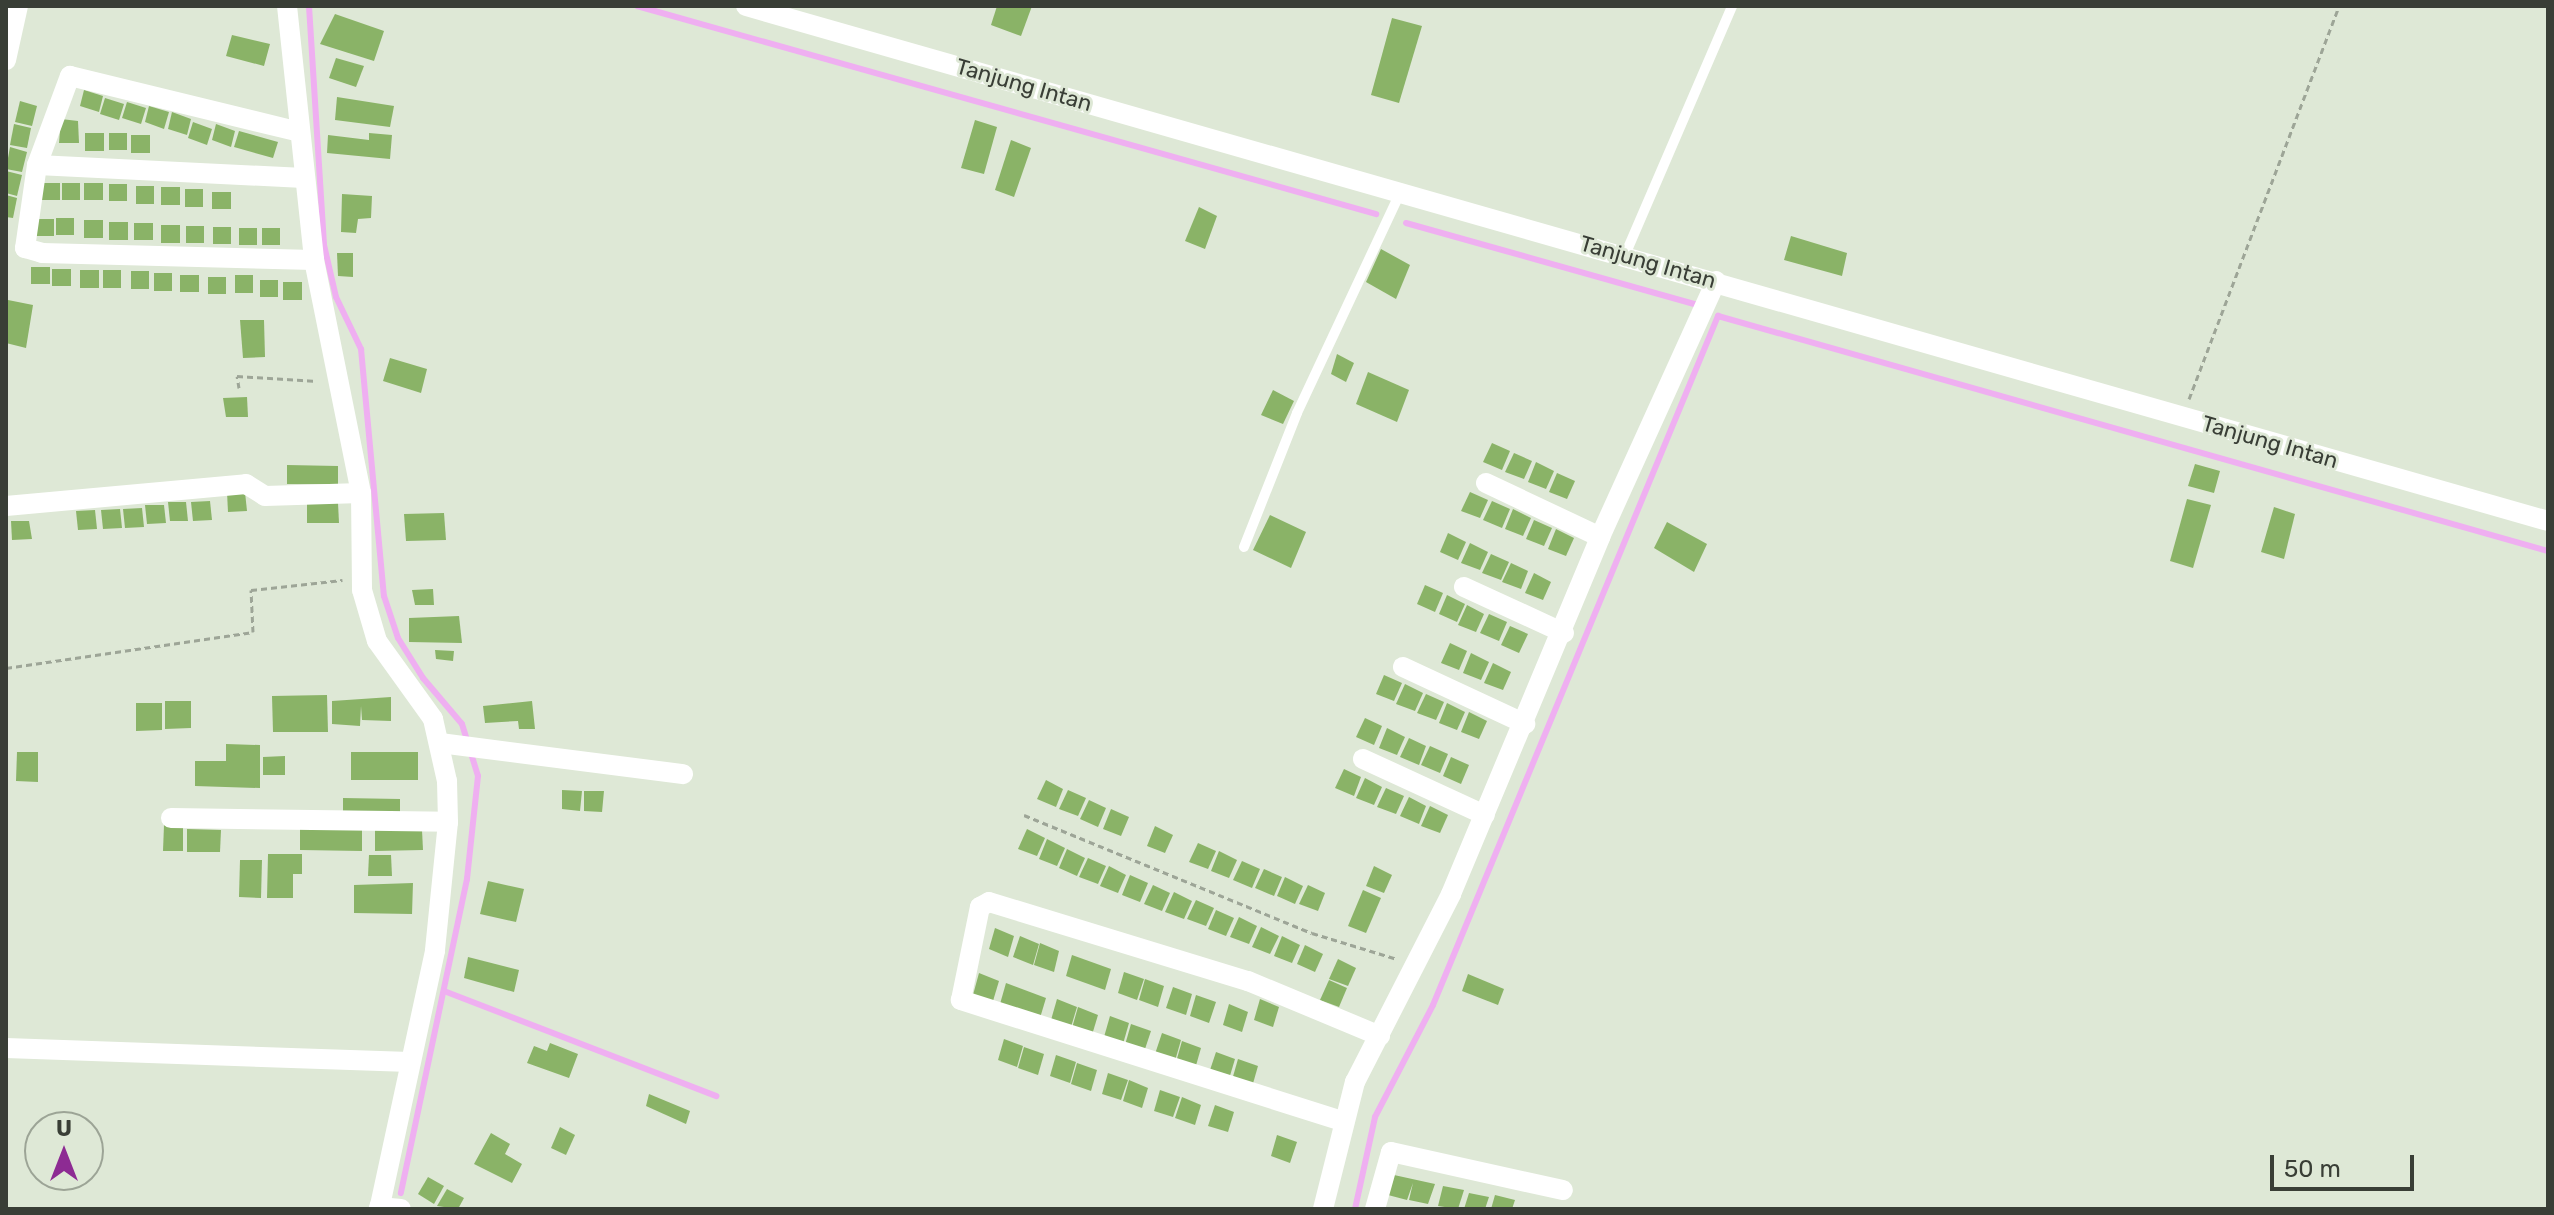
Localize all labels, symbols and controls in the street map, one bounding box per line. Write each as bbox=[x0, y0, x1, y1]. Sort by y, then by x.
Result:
street label: Tanjung Intan bbox=[953, 53, 1095, 117]
street label: Tanjung Intan bbox=[1577, 230, 1719, 294]
street label: Tanjung Intan bbox=[2199, 410, 2341, 474]
north arrow bbox=[24, 1111, 104, 1191]
text: U bbox=[56, 1115, 72, 1142]
scale bar bbox=[2274, 1139, 2418, 1189]
text: 50 m bbox=[2284, 1155, 2341, 1183]

